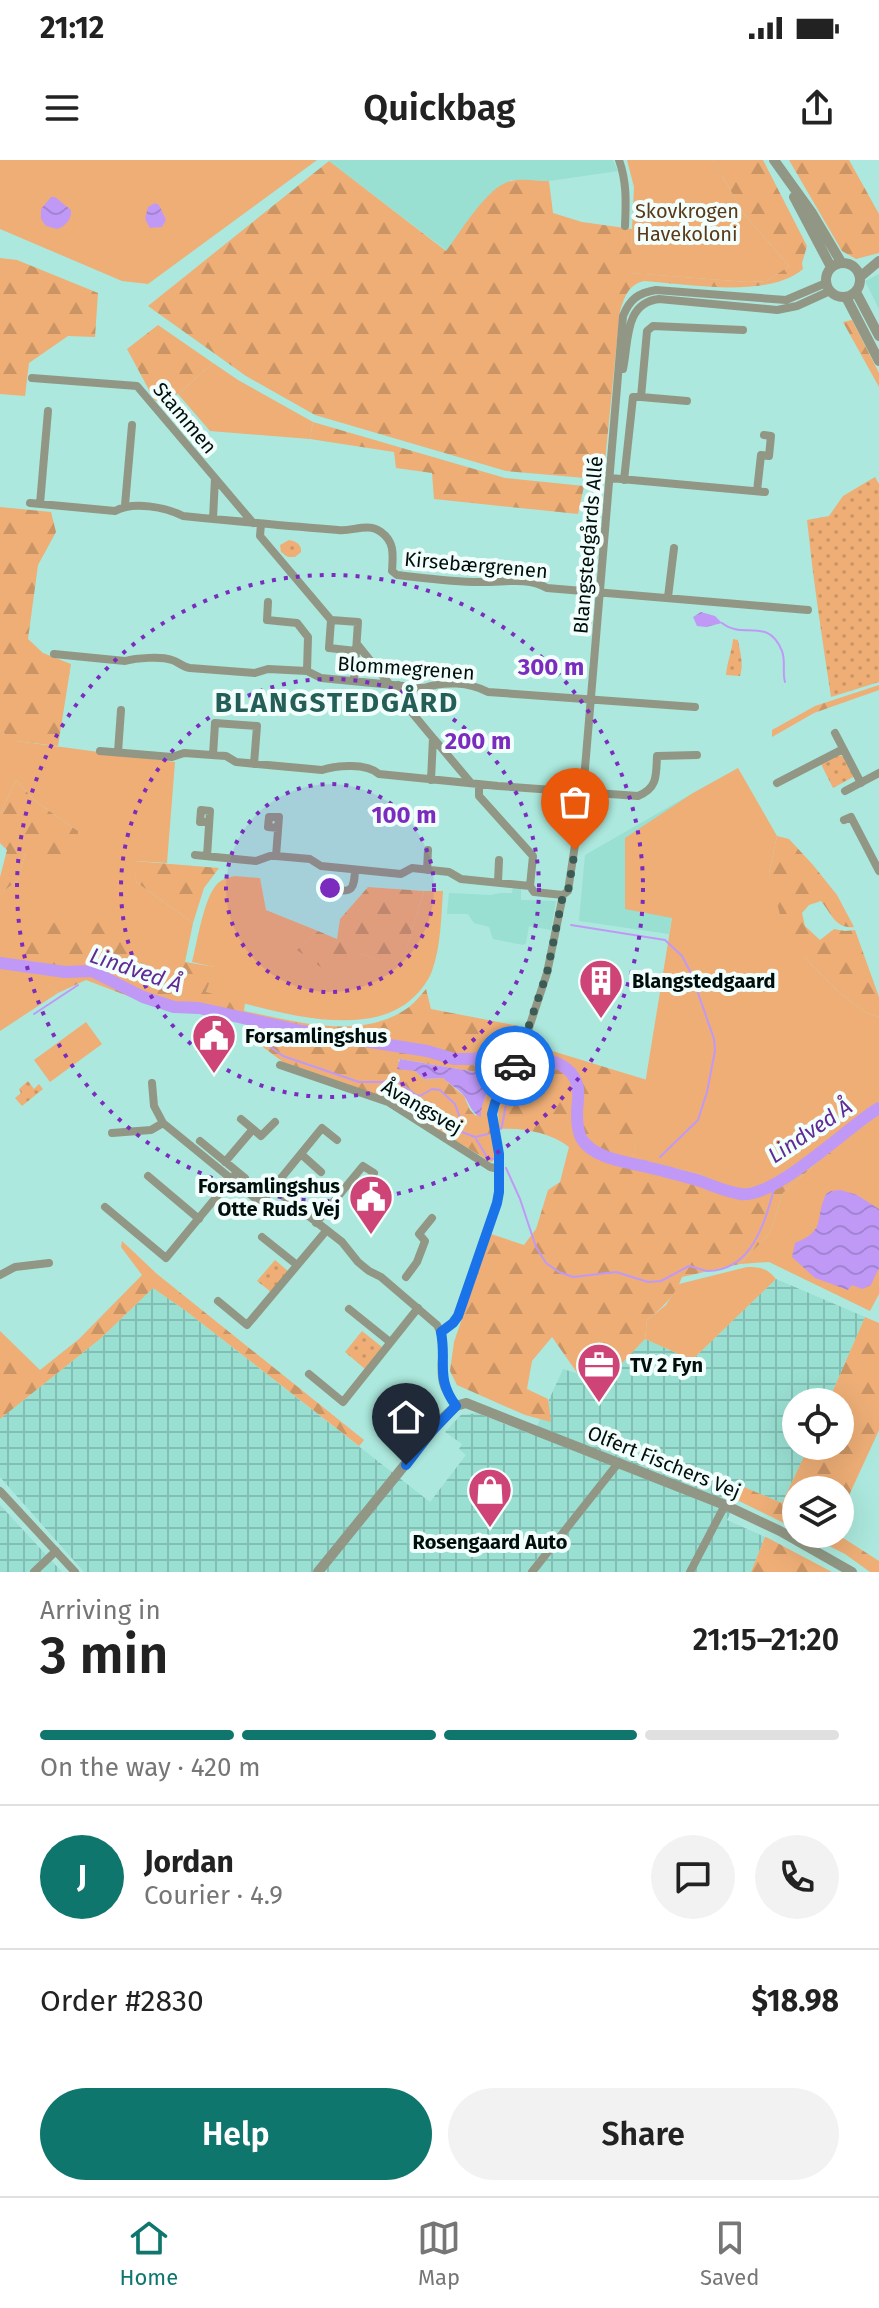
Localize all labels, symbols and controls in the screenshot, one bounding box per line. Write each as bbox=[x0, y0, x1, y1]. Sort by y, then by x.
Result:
text: 21:12 bbox=[40, 10, 104, 46]
icon: menu bbox=[40, 86, 84, 130]
text: Quickbag bbox=[363, 86, 516, 130]
icon: share bbox=[795, 86, 839, 130]
park label: Skovkrogen Havekoloni bbox=[635, 199, 739, 246]
street label: Stammen bbox=[148, 377, 222, 459]
street label: Blangstedgårds Allé bbox=[568, 455, 608, 635]
street label: Kirsebærgrenen bbox=[403, 547, 549, 583]
street label: Blommegrenen bbox=[337, 651, 475, 685]
text: 300 m bbox=[517, 653, 584, 681]
district label: BLANGSTEDGÅRD bbox=[215, 684, 459, 719]
text: 200 m bbox=[445, 727, 511, 755]
pin bbox=[541, 768, 609, 850]
icon: bag bbox=[553, 780, 597, 824]
text: 100 m bbox=[371, 801, 437, 829]
centre of rings bbox=[316, 874, 344, 902]
water label: Lindved Å bbox=[86, 942, 186, 998]
building icon: Blangstedgaard bbox=[577, 957, 625, 1020]
place label: Blangstedgaard bbox=[632, 969, 775, 993]
public building icon: Forsamlingshus bbox=[190, 1012, 238, 1075]
place label: Forsamlingshus bbox=[245, 1024, 387, 1048]
courier bbox=[475, 1026, 555, 1106]
icon: car bbox=[493, 1044, 537, 1088]
street label: Åvangsvej bbox=[377, 1073, 467, 1140]
water label: Lindved Å bbox=[763, 1093, 857, 1169]
public building icon: Forsamlingshus Otte Ruds Vej bbox=[347, 1173, 395, 1236]
place label: Forsamlingshus Otte Ruds Vej bbox=[198, 1174, 340, 1221]
office icon: TV 2 Fyn bbox=[575, 1341, 623, 1404]
place label: TV 2 Fyn bbox=[630, 1353, 703, 1377]
pin bbox=[372, 1383, 440, 1465]
map controls bbox=[782, 1388, 854, 1548]
button: locate bbox=[782, 1388, 854, 1460]
icon: home bbox=[384, 1395, 428, 1439]
street label: Olfert Fischers Vej bbox=[584, 1420, 744, 1504]
shop icon: Rosengaard Auto bbox=[466, 1466, 514, 1529]
button: layers bbox=[782, 1476, 854, 1548]
place label: Rosengaard Auto bbox=[413, 1530, 568, 1554]
text: Arriving in bbox=[40, 1595, 161, 1626]
text: 21:15–21:20 bbox=[693, 1622, 839, 1658]
text: 3 min bbox=[40, 1624, 168, 1687]
text: On the way · 420 m bbox=[40, 1752, 261, 1783]
button: chat bbox=[651, 1835, 735, 1919]
button: phone bbox=[755, 1835, 839, 1919]
text: Jordan bbox=[144, 1844, 234, 1880]
text: J bbox=[77, 1859, 87, 1895]
text: Courier · 4.9 bbox=[144, 1880, 283, 1911]
text: Order #2830 bbox=[40, 1983, 204, 2019]
text: $18.98 bbox=[751, 1983, 839, 2019]
button: Help bbox=[40, 2088, 432, 2180]
button: Share bbox=[448, 2088, 839, 2180]
tab: Home bbox=[119, 2216, 178, 2291]
tab: Map bbox=[417, 2216, 461, 2291]
tab: Saved bbox=[700, 2216, 760, 2291]

